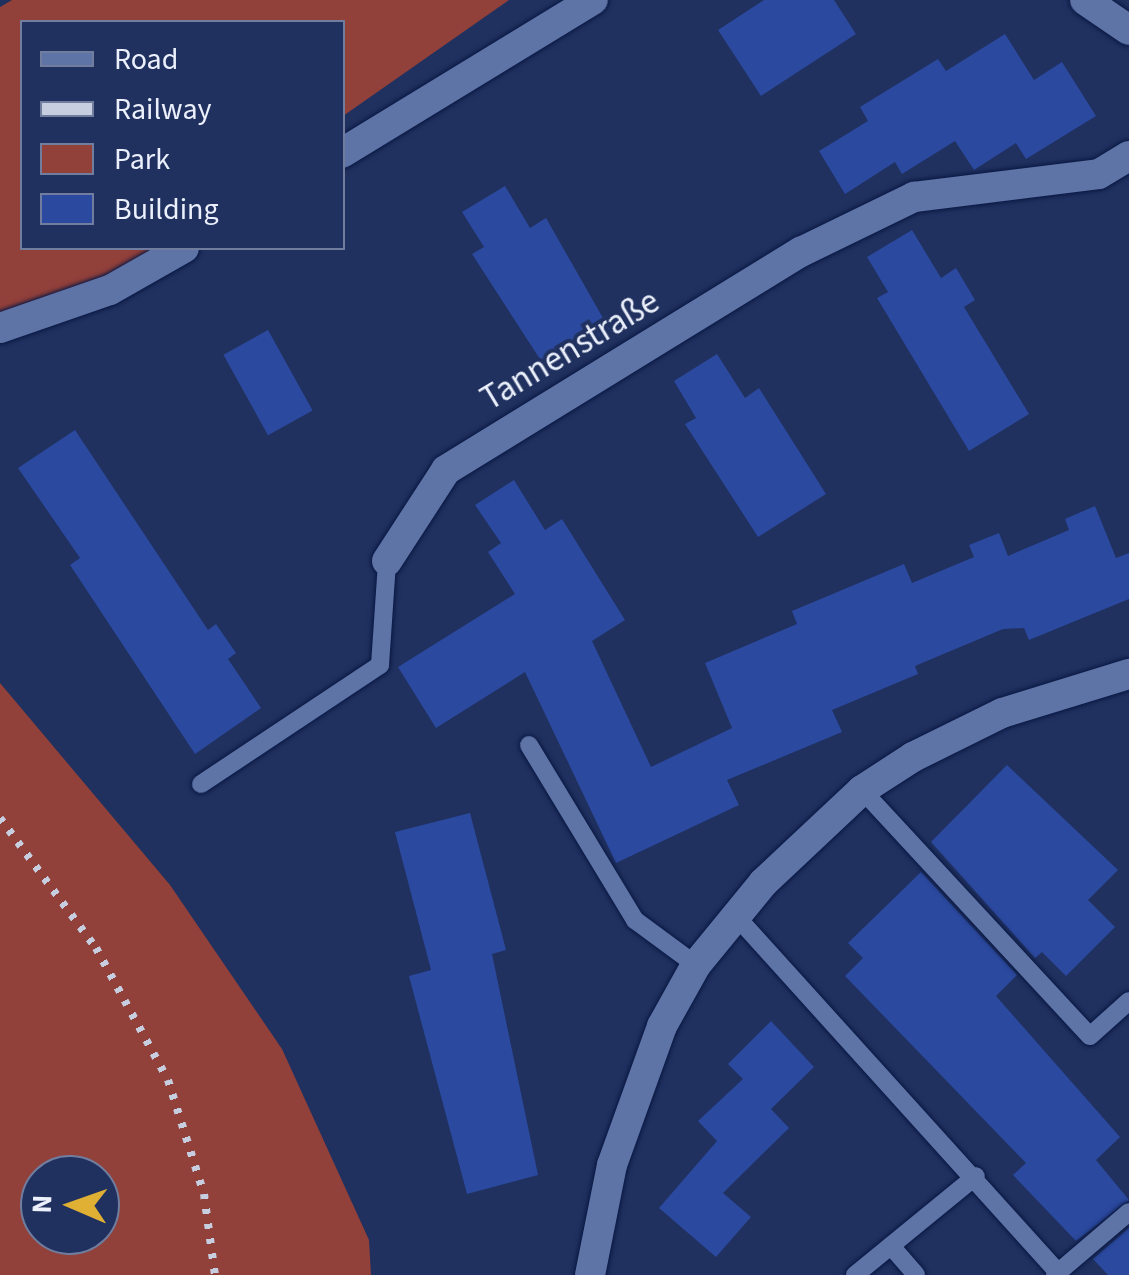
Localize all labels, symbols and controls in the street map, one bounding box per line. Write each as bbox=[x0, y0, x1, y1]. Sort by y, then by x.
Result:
legend bbox=[20, 20, 345, 250]
text: Road bbox=[114, 38, 178, 81]
text: Railway bbox=[114, 88, 212, 131]
text: Park bbox=[114, 138, 170, 181]
text: Building bbox=[114, 188, 219, 231]
street label: Tannenstraße bbox=[473, 280, 667, 420]
north arrow bbox=[20, 1155, 120, 1255]
text: N bbox=[22, 1194, 62, 1214]

